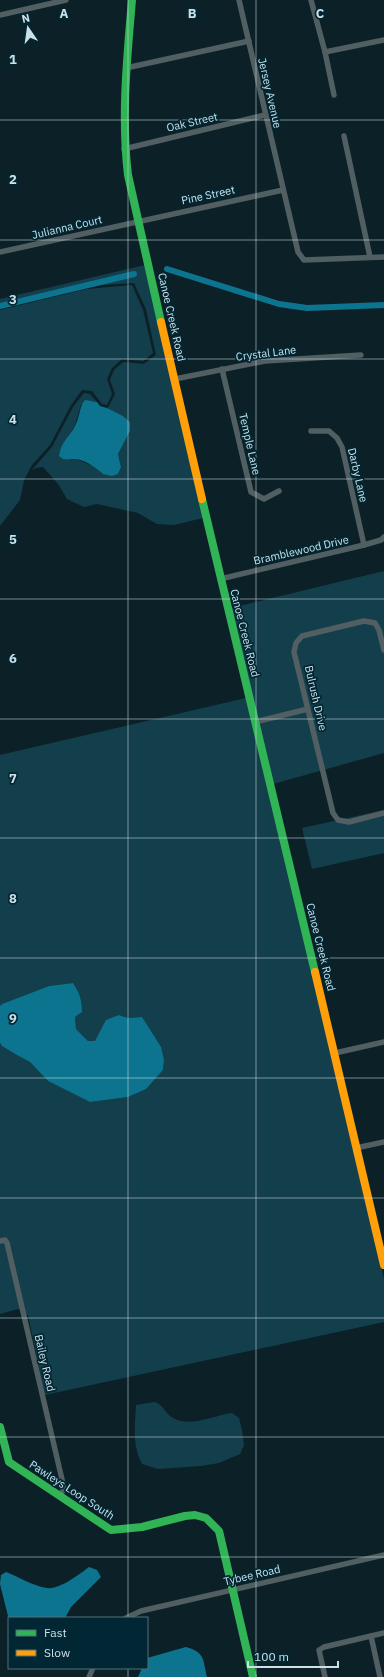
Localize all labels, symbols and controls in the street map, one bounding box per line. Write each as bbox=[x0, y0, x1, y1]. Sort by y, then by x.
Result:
text: A bbox=[60, 5, 69, 22]
text: B bbox=[188, 5, 197, 22]
text: C bbox=[316, 5, 325, 22]
north arrow bbox=[8, 8, 48, 48]
text: N bbox=[20, 11, 31, 26]
text: 1 bbox=[9, 51, 17, 68]
street label: Jersey Avenue bbox=[255, 56, 285, 130]
street label: Oak Street bbox=[165, 109, 219, 135]
text: 2 bbox=[9, 171, 17, 188]
street label: Pine Street bbox=[180, 182, 236, 208]
street label: Julianna Court bbox=[31, 212, 104, 242]
street label: Canoe Creek Road bbox=[155, 271, 189, 363]
text: 3 bbox=[9, 291, 17, 308]
street label: Crystal Lane bbox=[235, 342, 297, 364]
text: 4 bbox=[9, 411, 17, 428]
street label: Temple Lane bbox=[236, 412, 264, 476]
street label: Darby Lane bbox=[345, 446, 371, 504]
text: 5 bbox=[9, 531, 17, 548]
street label: Bramblewood Drive bbox=[252, 532, 350, 568]
street label: Canoe Creek Road bbox=[227, 587, 263, 679]
text: 6 bbox=[9, 650, 17, 667]
street label: Bulrush Drive bbox=[302, 664, 330, 732]
text: 7 bbox=[9, 770, 17, 787]
text: 8 bbox=[9, 890, 17, 907]
street label: Canoe Creek Road bbox=[303, 901, 339, 993]
text: 9 bbox=[9, 1010, 17, 1027]
street label: Bailey Road bbox=[32, 1333, 58, 1393]
street label: Pawleys Loop South bbox=[27, 1457, 117, 1523]
street label: Tybee Road bbox=[222, 1562, 282, 1588]
legend bbox=[8, 1617, 148, 1669]
text: Fast bbox=[44, 1625, 67, 1640]
scale bar bbox=[248, 1643, 338, 1669]
text: Slow bbox=[44, 1645, 70, 1660]
text: 100 m bbox=[254, 1649, 289, 1664]

